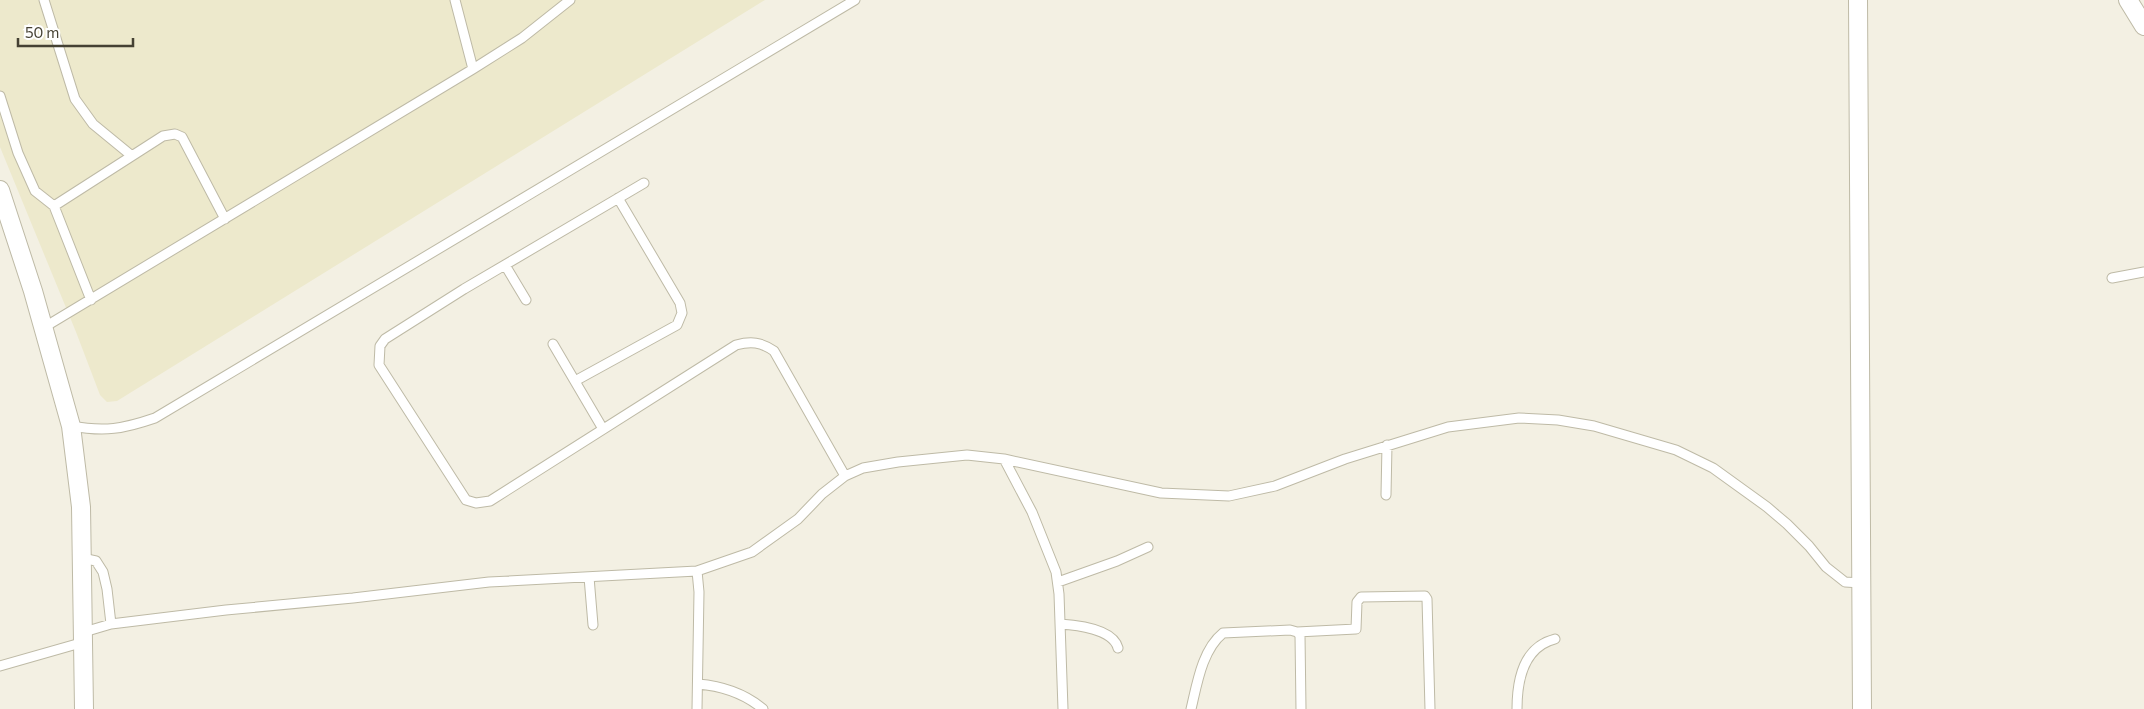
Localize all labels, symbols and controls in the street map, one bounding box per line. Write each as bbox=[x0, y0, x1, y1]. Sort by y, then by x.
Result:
scale bar bbox=[18, 15, 132, 47]
text: 50 m bbox=[25, 23, 59, 41]

